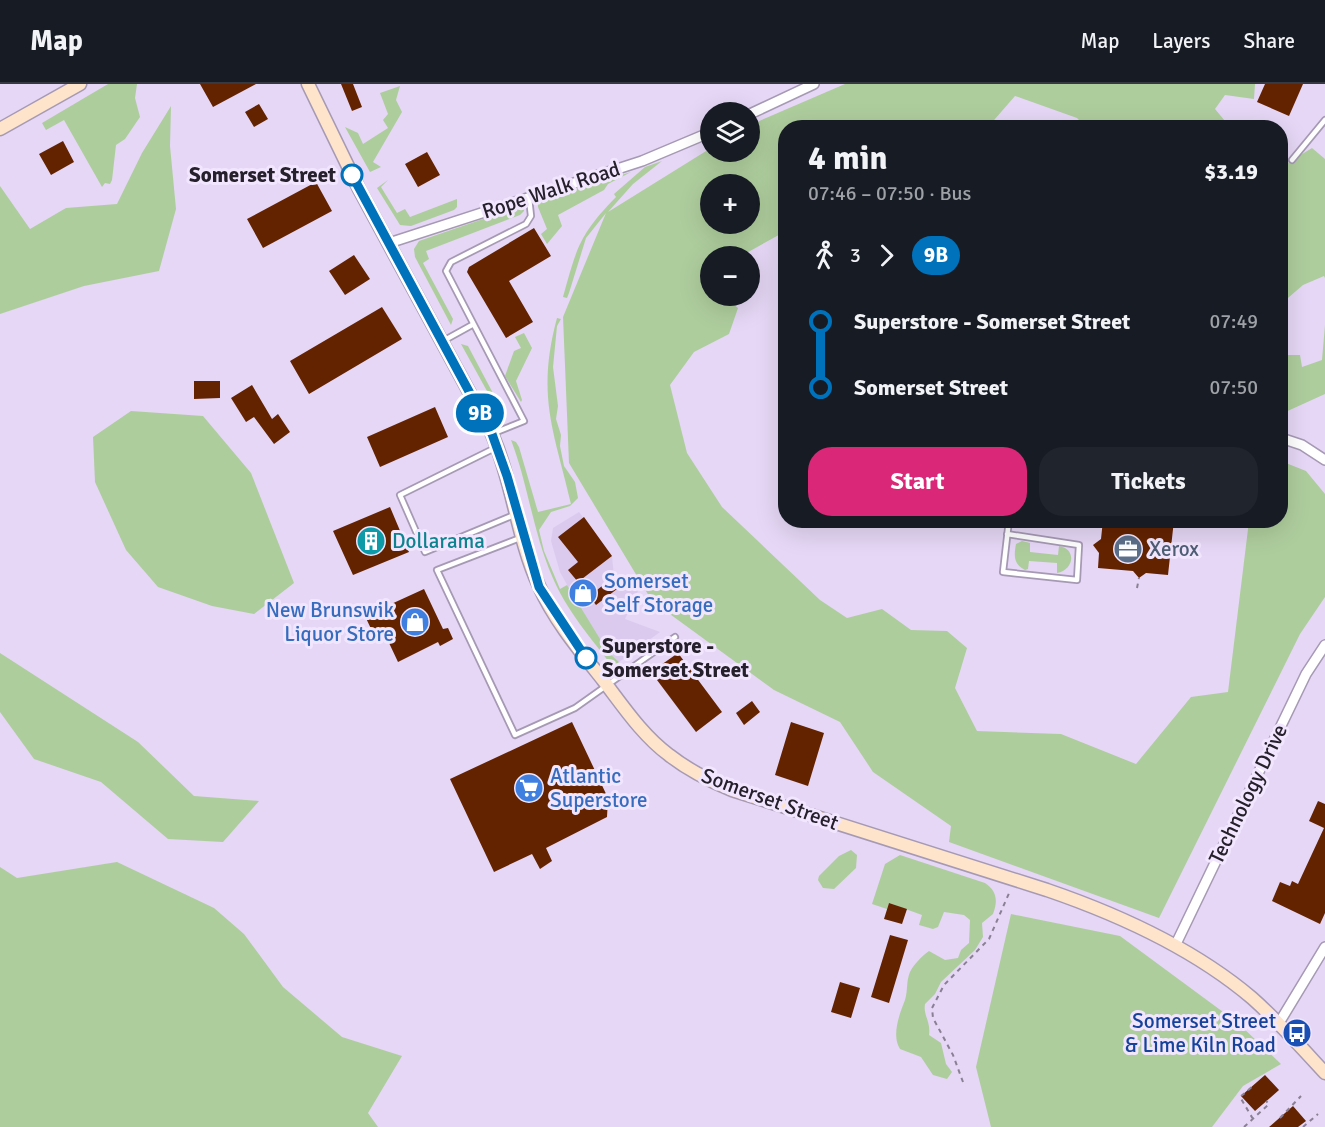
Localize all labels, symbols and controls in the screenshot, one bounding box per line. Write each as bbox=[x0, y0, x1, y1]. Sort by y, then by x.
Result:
text: Map bbox=[30, 24, 83, 58]
text: Map bbox=[1081, 28, 1119, 54]
text: Layers bbox=[1152, 28, 1210, 54]
text: Share bbox=[1243, 28, 1295, 54]
map controls bbox=[700, 102, 760, 306]
button: layers bbox=[700, 102, 760, 162]
text: 4 min bbox=[808, 138, 888, 179]
street label: Rope Walk Road bbox=[479, 155, 623, 225]
text: $3.19 bbox=[1204, 158, 1258, 185]
place label: Somerset Street bbox=[189, 162, 336, 188]
marker: Somerset Street bbox=[341, 164, 363, 186]
button: + bbox=[700, 174, 760, 234]
text: 07:46 – 07:50 · Bus bbox=[808, 181, 971, 206]
icon: walk bbox=[808, 239, 841, 272]
icon: forward bbox=[870, 239, 903, 272]
text: 9B bbox=[924, 242, 948, 268]
text: 3 bbox=[850, 243, 861, 268]
button: − bbox=[700, 246, 760, 306]
text: Superstore - Somerset Street bbox=[854, 308, 1130, 335]
text: 07:49 bbox=[1209, 309, 1258, 334]
text: Somerset Street bbox=[854, 374, 1008, 401]
text: 07:50 bbox=[1209, 375, 1258, 400]
line badge: 9B bbox=[453, 394, 507, 432]
text: 9B bbox=[468, 400, 492, 426]
button: Start bbox=[808, 447, 1027, 516]
button: Tickets bbox=[1039, 447, 1258, 516]
building icon: Dollarama bbox=[355, 525, 387, 557]
place label: Dollarama bbox=[392, 528, 485, 554]
office icon: Xerox bbox=[1112, 533, 1144, 565]
place label: Xerox bbox=[1149, 536, 1199, 562]
place label: Somerset Self Storage bbox=[604, 568, 713, 618]
shop icon: Somerset Self Storage bbox=[567, 577, 599, 609]
place label: New Brunswik Liquor Store bbox=[266, 597, 394, 647]
shop icon: New Brunswik Liquor Store bbox=[399, 606, 431, 638]
place label: Superstore - Somerset Street bbox=[602, 633, 749, 683]
marker: Superstore - Somerset Street bbox=[575, 647, 597, 669]
street label: Technology Drive bbox=[1203, 720, 1293, 868]
street label: Somerset Street bbox=[698, 762, 842, 836]
place label: Atlantic Superstore bbox=[550, 763, 648, 813]
supermarket icon: Atlantic Superstore bbox=[513, 772, 545, 804]
place label: Somerset Street & Lime Kiln Road bbox=[1125, 1008, 1276, 1058]
bus stop icon: Somerset Street & Lime Kiln Road bbox=[1281, 1017, 1313, 1049]

